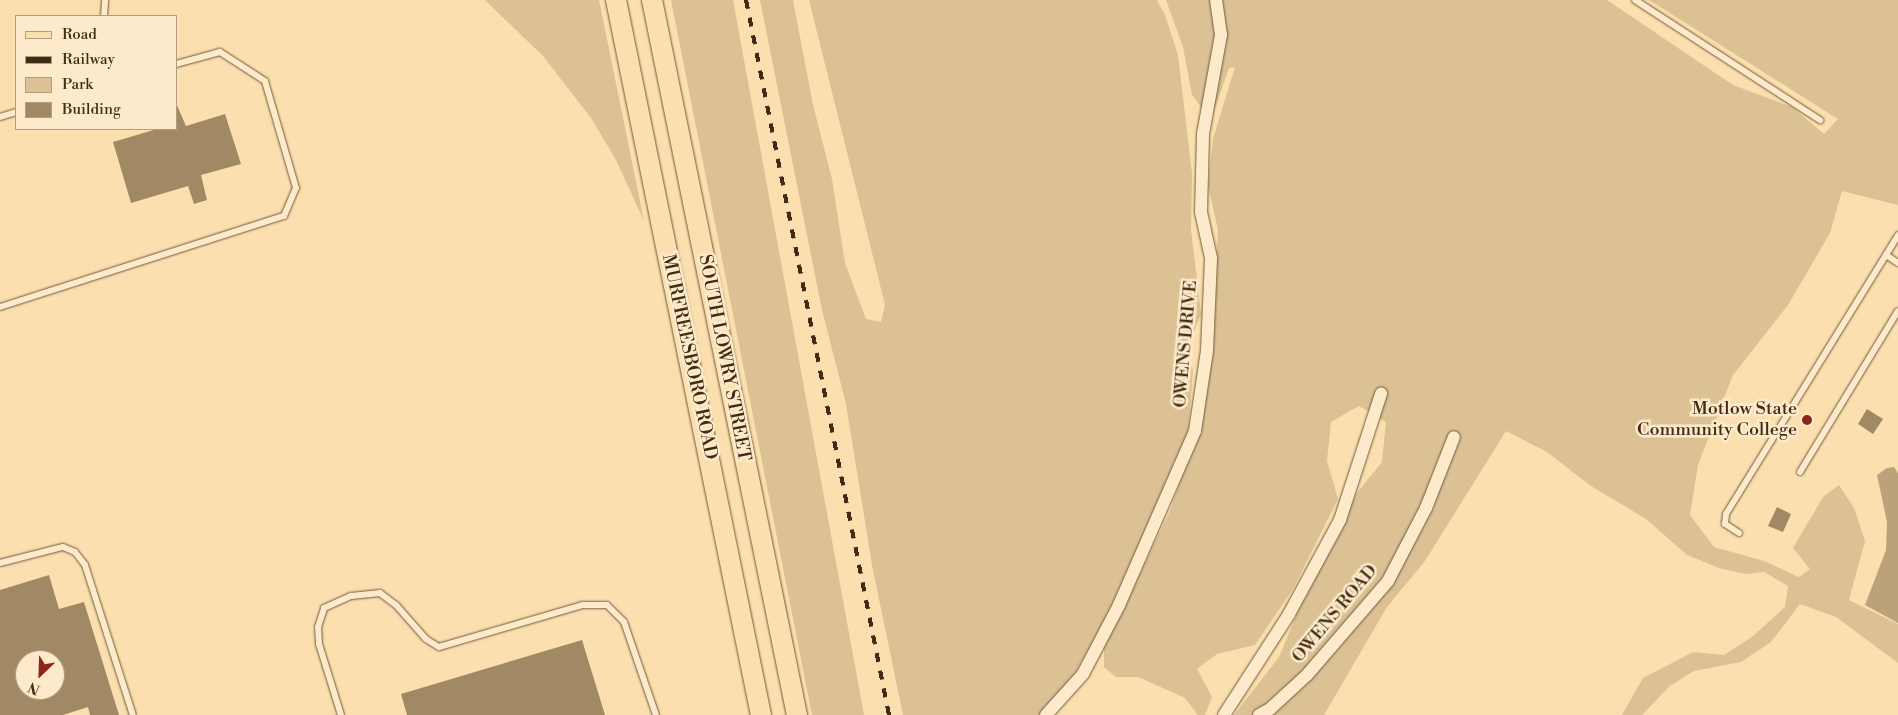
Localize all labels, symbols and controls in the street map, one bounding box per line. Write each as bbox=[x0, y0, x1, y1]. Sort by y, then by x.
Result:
legend bbox=[15, 15, 178, 130]
text: Road bbox=[62, 25, 97, 44]
text: Railway bbox=[62, 50, 115, 69]
text: Park bbox=[62, 75, 93, 94]
text: Building bbox=[62, 100, 121, 119]
street label: MURFREESBORO ROAD bbox=[657, 252, 721, 462]
street label: SOUTH LOWRY STREET bbox=[693, 253, 755, 463]
street label: OWENS DRIVE bbox=[1170, 279, 1202, 409]
place label: Motlow State Community College bbox=[1637, 399, 1797, 442]
marker: Motlow State Community College bbox=[1801, 414, 1813, 426]
street label: OWENS ROAD bbox=[1288, 561, 1382, 667]
north arrow bbox=[15, 650, 65, 700]
text: N bbox=[26, 677, 43, 698]

